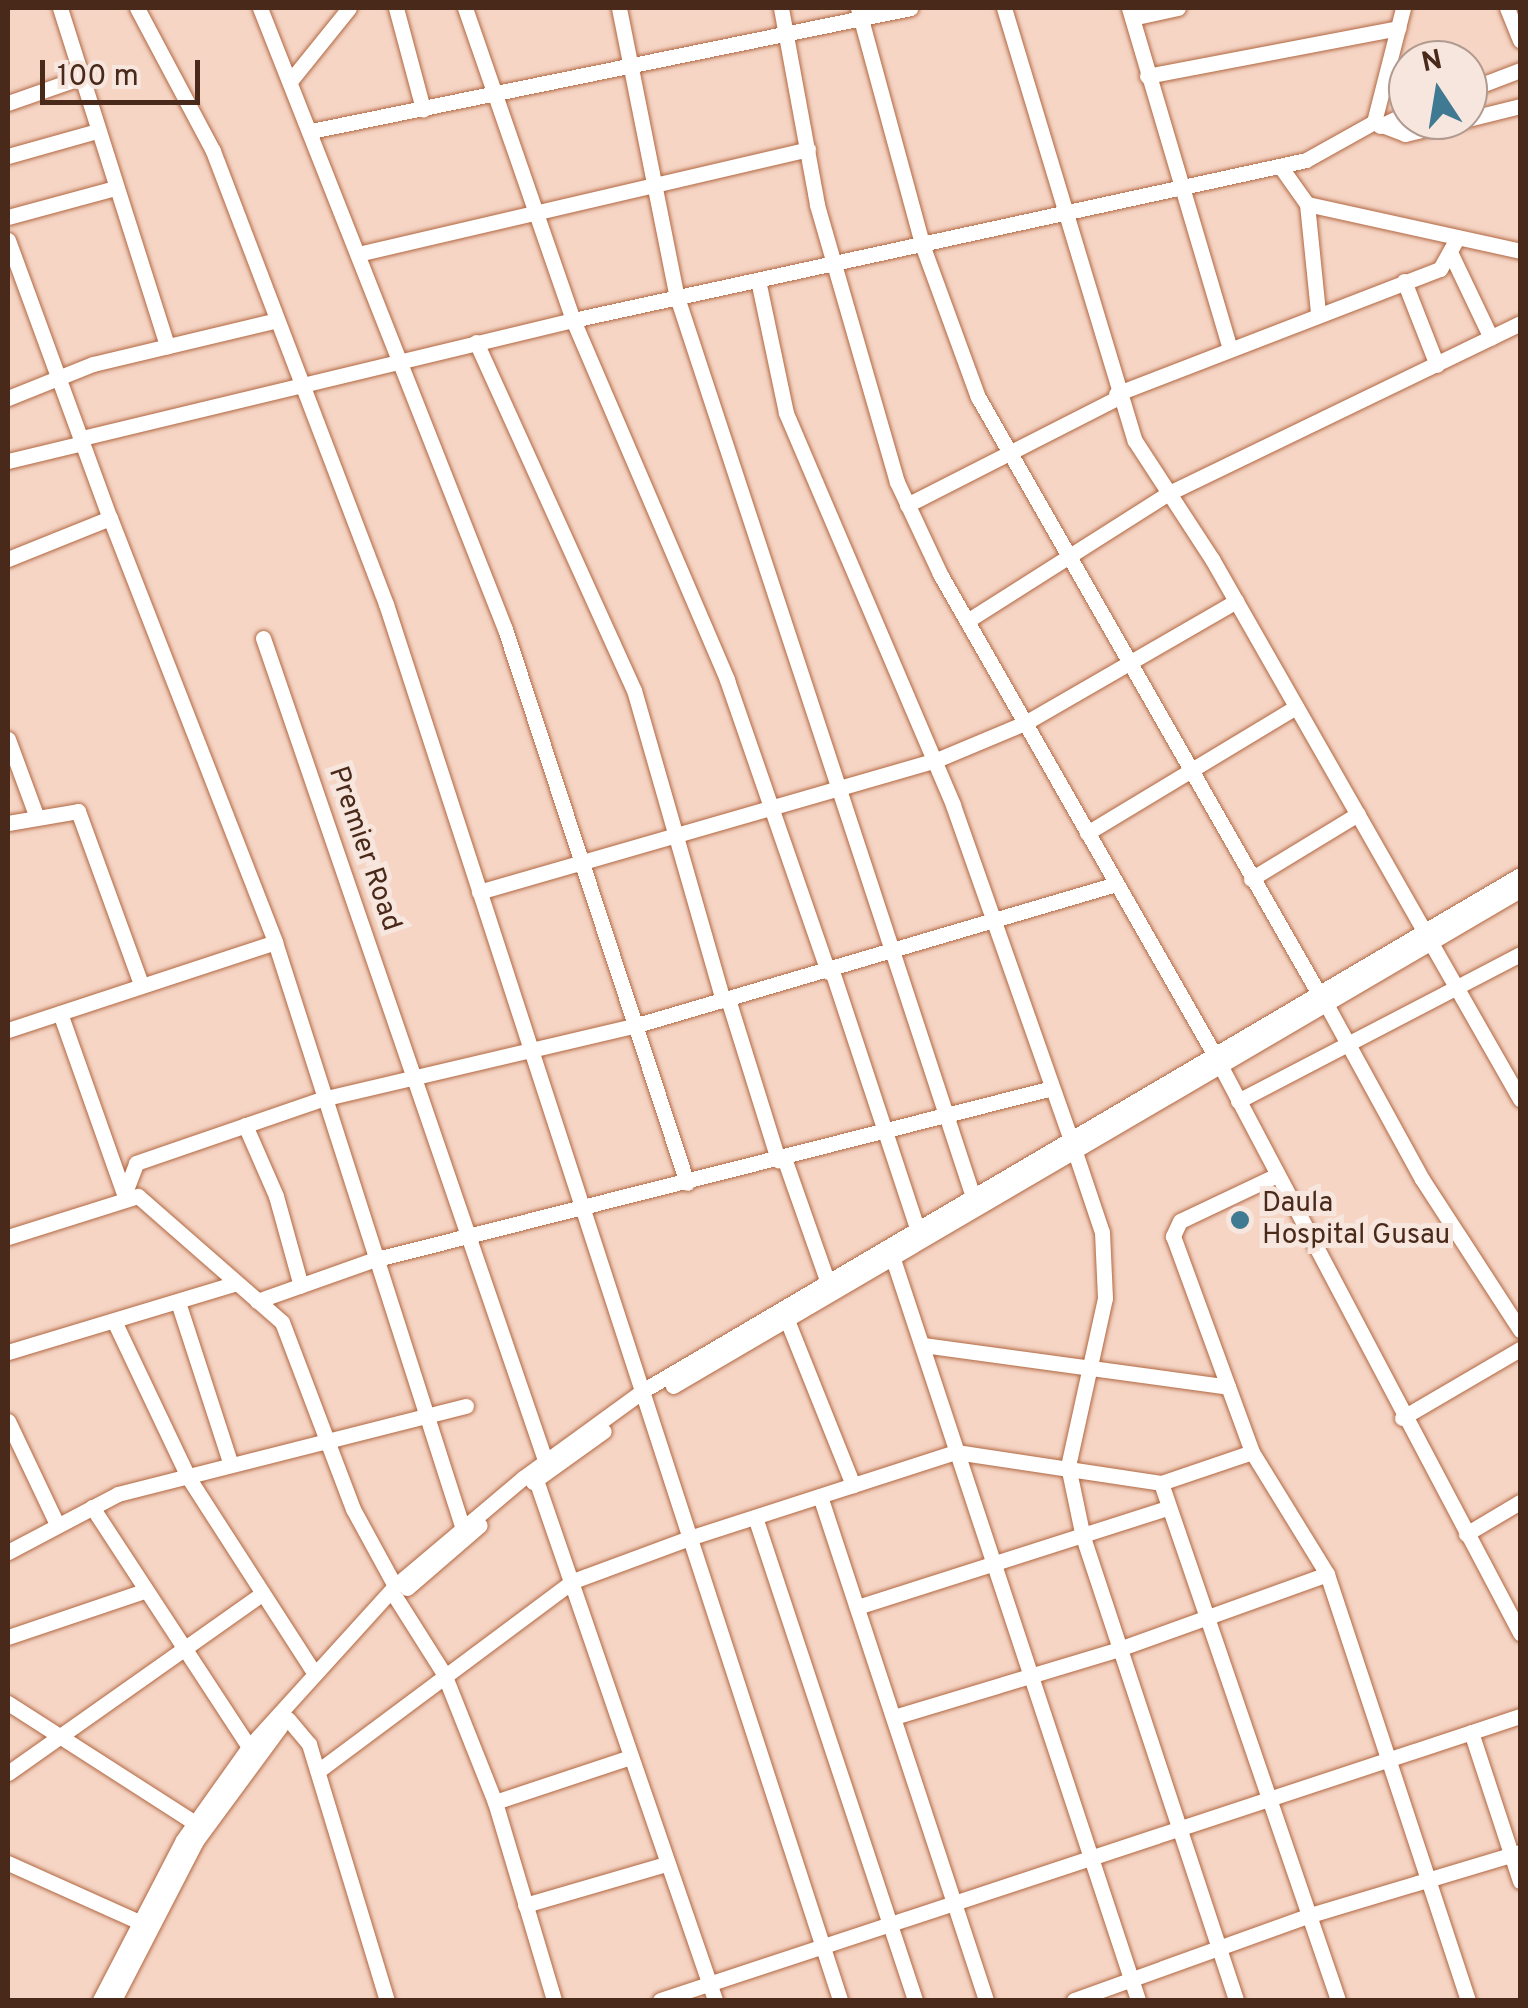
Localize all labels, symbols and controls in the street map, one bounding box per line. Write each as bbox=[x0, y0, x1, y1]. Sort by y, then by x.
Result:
scale bar bbox=[45, 40, 205, 102]
north arrow bbox=[1388, 40, 1488, 140]
text: N bbox=[1419, 43, 1446, 82]
text: 100 m bbox=[57, 59, 139, 96]
street label: Premier Road bbox=[320, 762, 408, 936]
place label: Daula Hospital Gusau bbox=[1262, 1187, 1450, 1253]
marker: Daula Hospital Gusau bbox=[1227, 1207, 1253, 1233]

